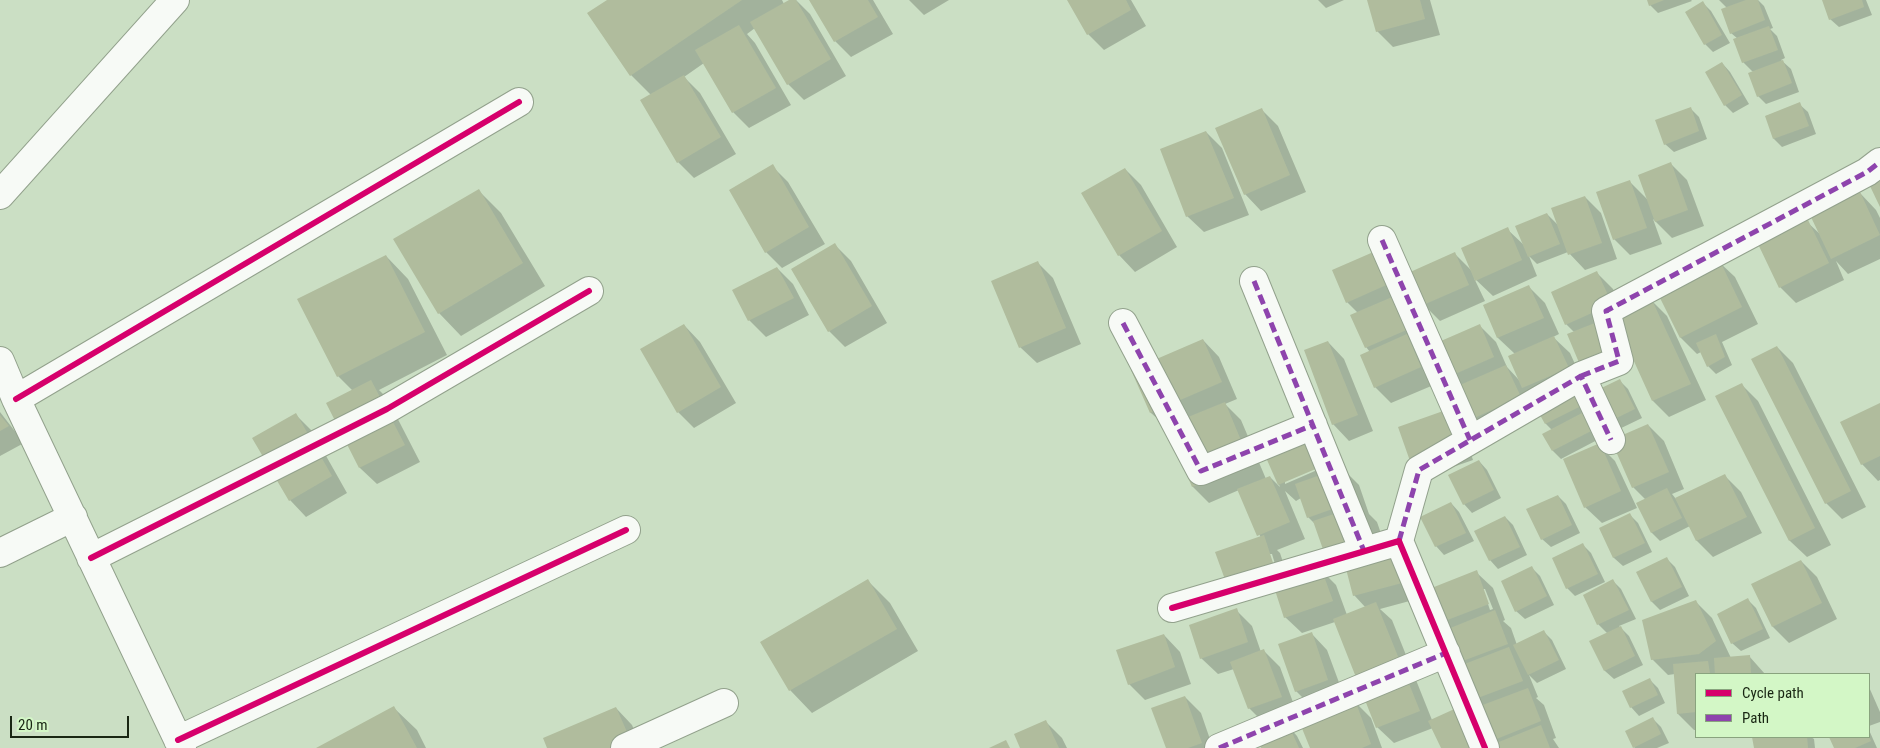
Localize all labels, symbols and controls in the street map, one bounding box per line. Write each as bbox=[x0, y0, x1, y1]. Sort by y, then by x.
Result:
legend bbox=[1695, 673, 1870, 738]
text: Cycle path bbox=[1742, 684, 1804, 702]
scale bar bbox=[12, 706, 131, 738]
text: Path bbox=[1742, 709, 1769, 727]
text: 20 m bbox=[18, 716, 48, 734]

